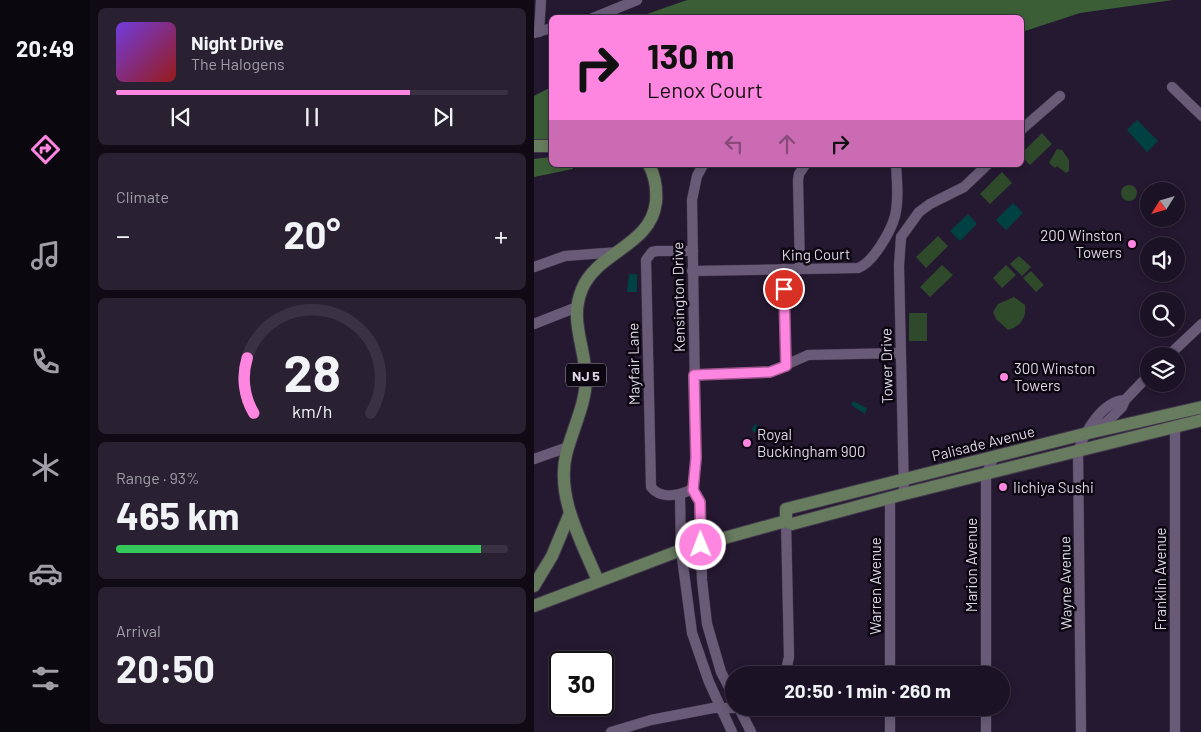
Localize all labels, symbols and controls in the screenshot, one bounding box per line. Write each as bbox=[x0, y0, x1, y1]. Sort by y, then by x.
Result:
text: Night Drive bbox=[191, 31, 284, 54]
text: 130 m bbox=[647, 34, 734, 76]
text: 20:49 bbox=[16, 35, 74, 61]
icon: right bbox=[564, 35, 629, 100]
text: The Halogens bbox=[191, 54, 285, 73]
text: Lenox Court bbox=[647, 76, 763, 102]
icon: previous bbox=[167, 103, 195, 131]
icon: pause bbox=[298, 103, 326, 131]
icon: next bbox=[429, 103, 457, 131]
icon: left bbox=[720, 130, 748, 158]
icon: ahead bbox=[773, 130, 801, 158]
icon: right bbox=[826, 130, 854, 158]
icon: directions bbox=[28, 132, 63, 167]
north arrow bbox=[1140, 182, 1185, 228]
map controls bbox=[1140, 182, 1185, 392]
text: Climate bbox=[116, 187, 169, 206]
text: 20° bbox=[283, 211, 341, 257]
text: − bbox=[116, 218, 130, 252]
text: + bbox=[494, 218, 508, 252]
place label: 200 Winston Towers bbox=[1040, 226, 1122, 261]
button: sound bbox=[1140, 237, 1185, 282]
icon: music bbox=[28, 238, 63, 273]
marker: 200 Winston Towers bbox=[1126, 238, 1138, 250]
street label: Kensington Drive bbox=[668, 242, 688, 352]
street label: King Court bbox=[782, 244, 850, 264]
pin bbox=[763, 268, 805, 310]
icon: arrive bbox=[770, 275, 798, 303]
button: search bbox=[1140, 292, 1185, 337]
street label: Mayfair Lane bbox=[623, 323, 643, 405]
street label: Tower Drive bbox=[876, 328, 896, 404]
text: 28 bbox=[283, 340, 341, 402]
icon: phone bbox=[28, 344, 63, 379]
button: layers bbox=[1140, 347, 1185, 392]
place label: 300 Winston Towers bbox=[1014, 359, 1095, 394]
road number: NJ 5 bbox=[566, 364, 606, 386]
marker: 300 Winston Towers bbox=[998, 371, 1010, 383]
text: km/h bbox=[292, 400, 332, 422]
street label: Palisade Avenue bbox=[930, 422, 1036, 464]
place label: Royal Buckingham 900 bbox=[757, 425, 865, 460]
marker: Royal Buckingham 900 bbox=[741, 437, 753, 449]
icon: climate bbox=[28, 450, 63, 485]
text: Range · 93% bbox=[116, 468, 200, 487]
place label: Iichiya Sushi bbox=[1013, 478, 1094, 496]
marker: Iichiya Sushi bbox=[997, 481, 1009, 493]
text: 465 km bbox=[116, 492, 239, 538]
position arrow bbox=[674, 518, 726, 570]
street label: Marion Avenue bbox=[962, 518, 980, 612]
street label: Franklin Avenue bbox=[1151, 527, 1169, 631]
street label: Wayne Avenue bbox=[1055, 536, 1075, 630]
street label: Warren Avenue bbox=[866, 537, 884, 635]
icon: car bbox=[28, 556, 63, 591]
text: Arrival bbox=[116, 621, 161, 640]
text: 20:50 bbox=[116, 645, 215, 691]
speed limit sign: 30 bbox=[549, 651, 614, 716]
icon: filters bbox=[28, 661, 63, 696]
text: 20:50 · 1 min · 260 m bbox=[784, 679, 951, 702]

